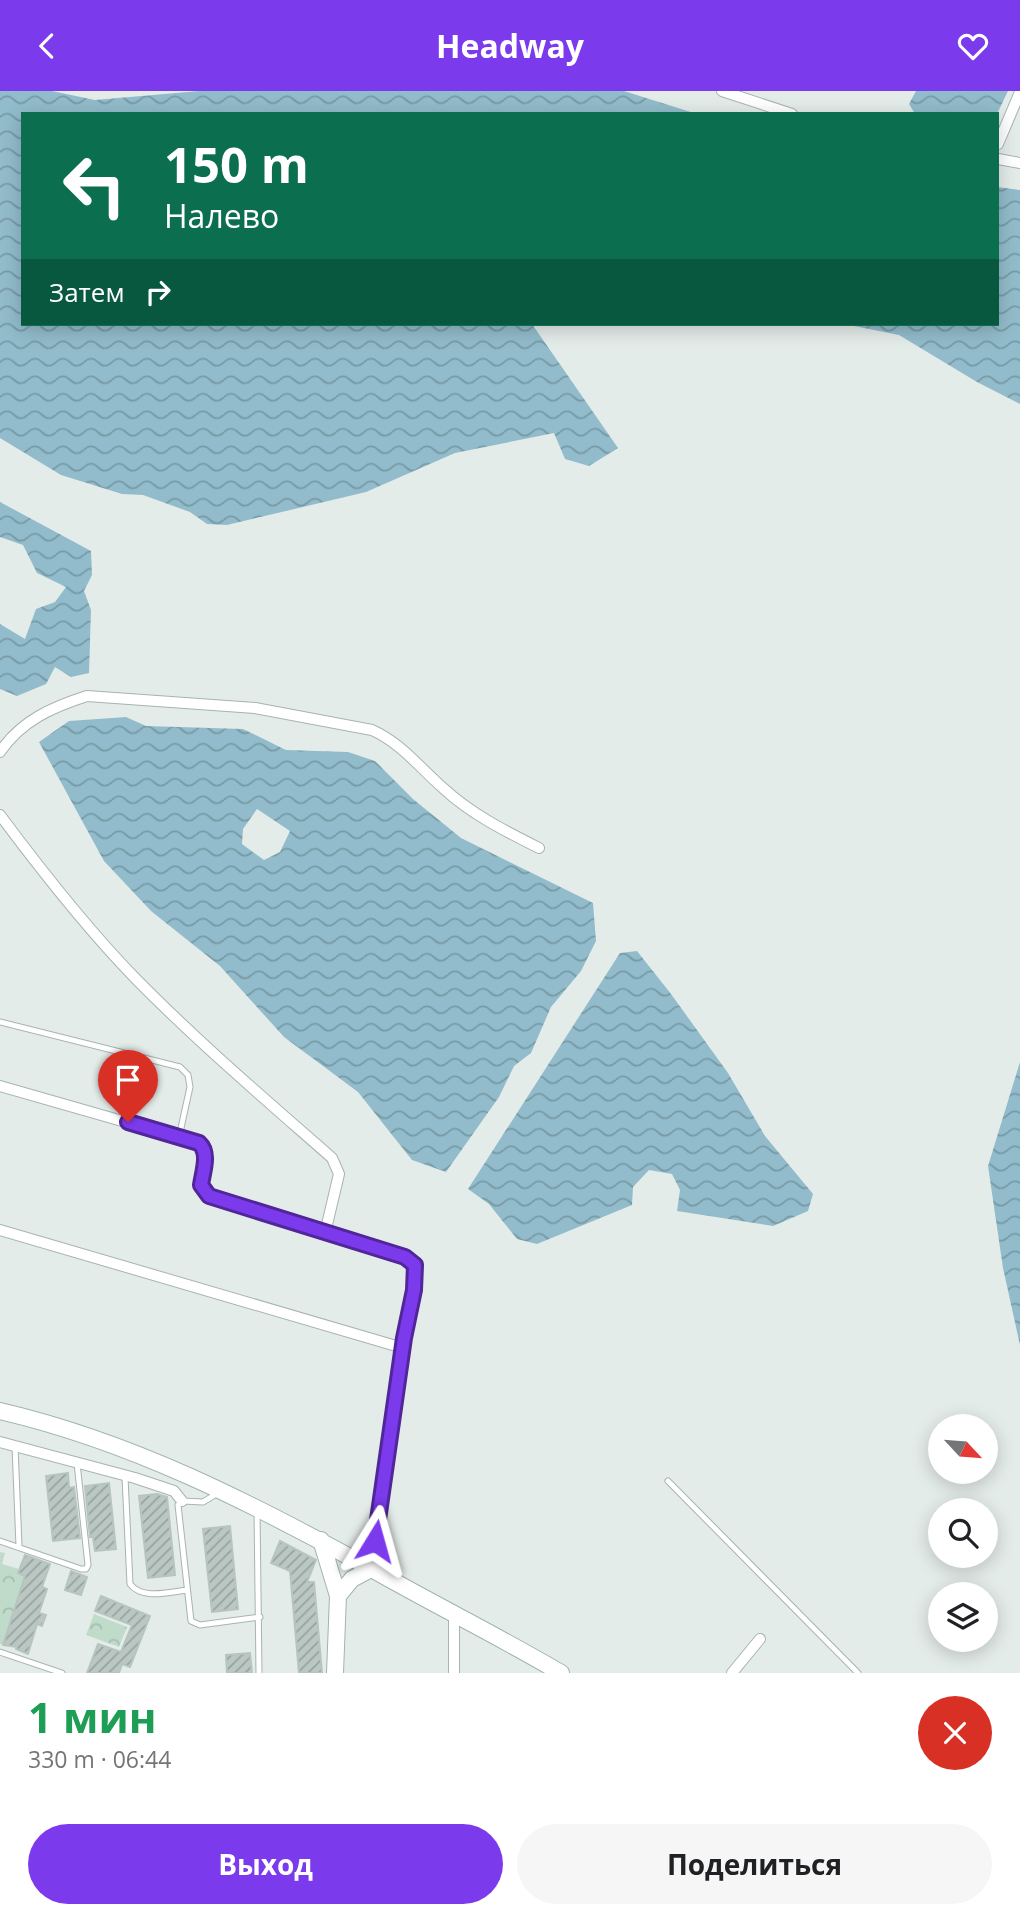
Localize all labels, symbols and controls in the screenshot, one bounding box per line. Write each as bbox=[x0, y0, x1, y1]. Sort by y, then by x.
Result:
text: Headway bbox=[436, 24, 584, 67]
icon: back bbox=[28, 27, 66, 65]
icon: heart bbox=[954, 27, 992, 65]
text: 150 m bbox=[164, 131, 309, 197]
icon: left bbox=[49, 140, 140, 231]
text: Налево bbox=[164, 194, 279, 237]
icon: right bbox=[139, 273, 177, 311]
text: Затем bbox=[49, 274, 125, 310]
pin bbox=[98, 1050, 158, 1122]
icon: arrive bbox=[109, 1061, 147, 1099]
north arrow bbox=[928, 1414, 998, 1484]
map controls bbox=[928, 1414, 998, 1652]
button: search bbox=[928, 1498, 998, 1568]
position arrow bbox=[338, 1504, 412, 1578]
button: layers bbox=[928, 1582, 998, 1652]
text: 1 мин bbox=[28, 1688, 156, 1745]
button: close bbox=[918, 1696, 992, 1770]
text: 330 m · 06:44 bbox=[28, 1743, 171, 1775]
button: Выход bbox=[28, 1824, 503, 1904]
button: Поделиться bbox=[517, 1824, 992, 1904]

